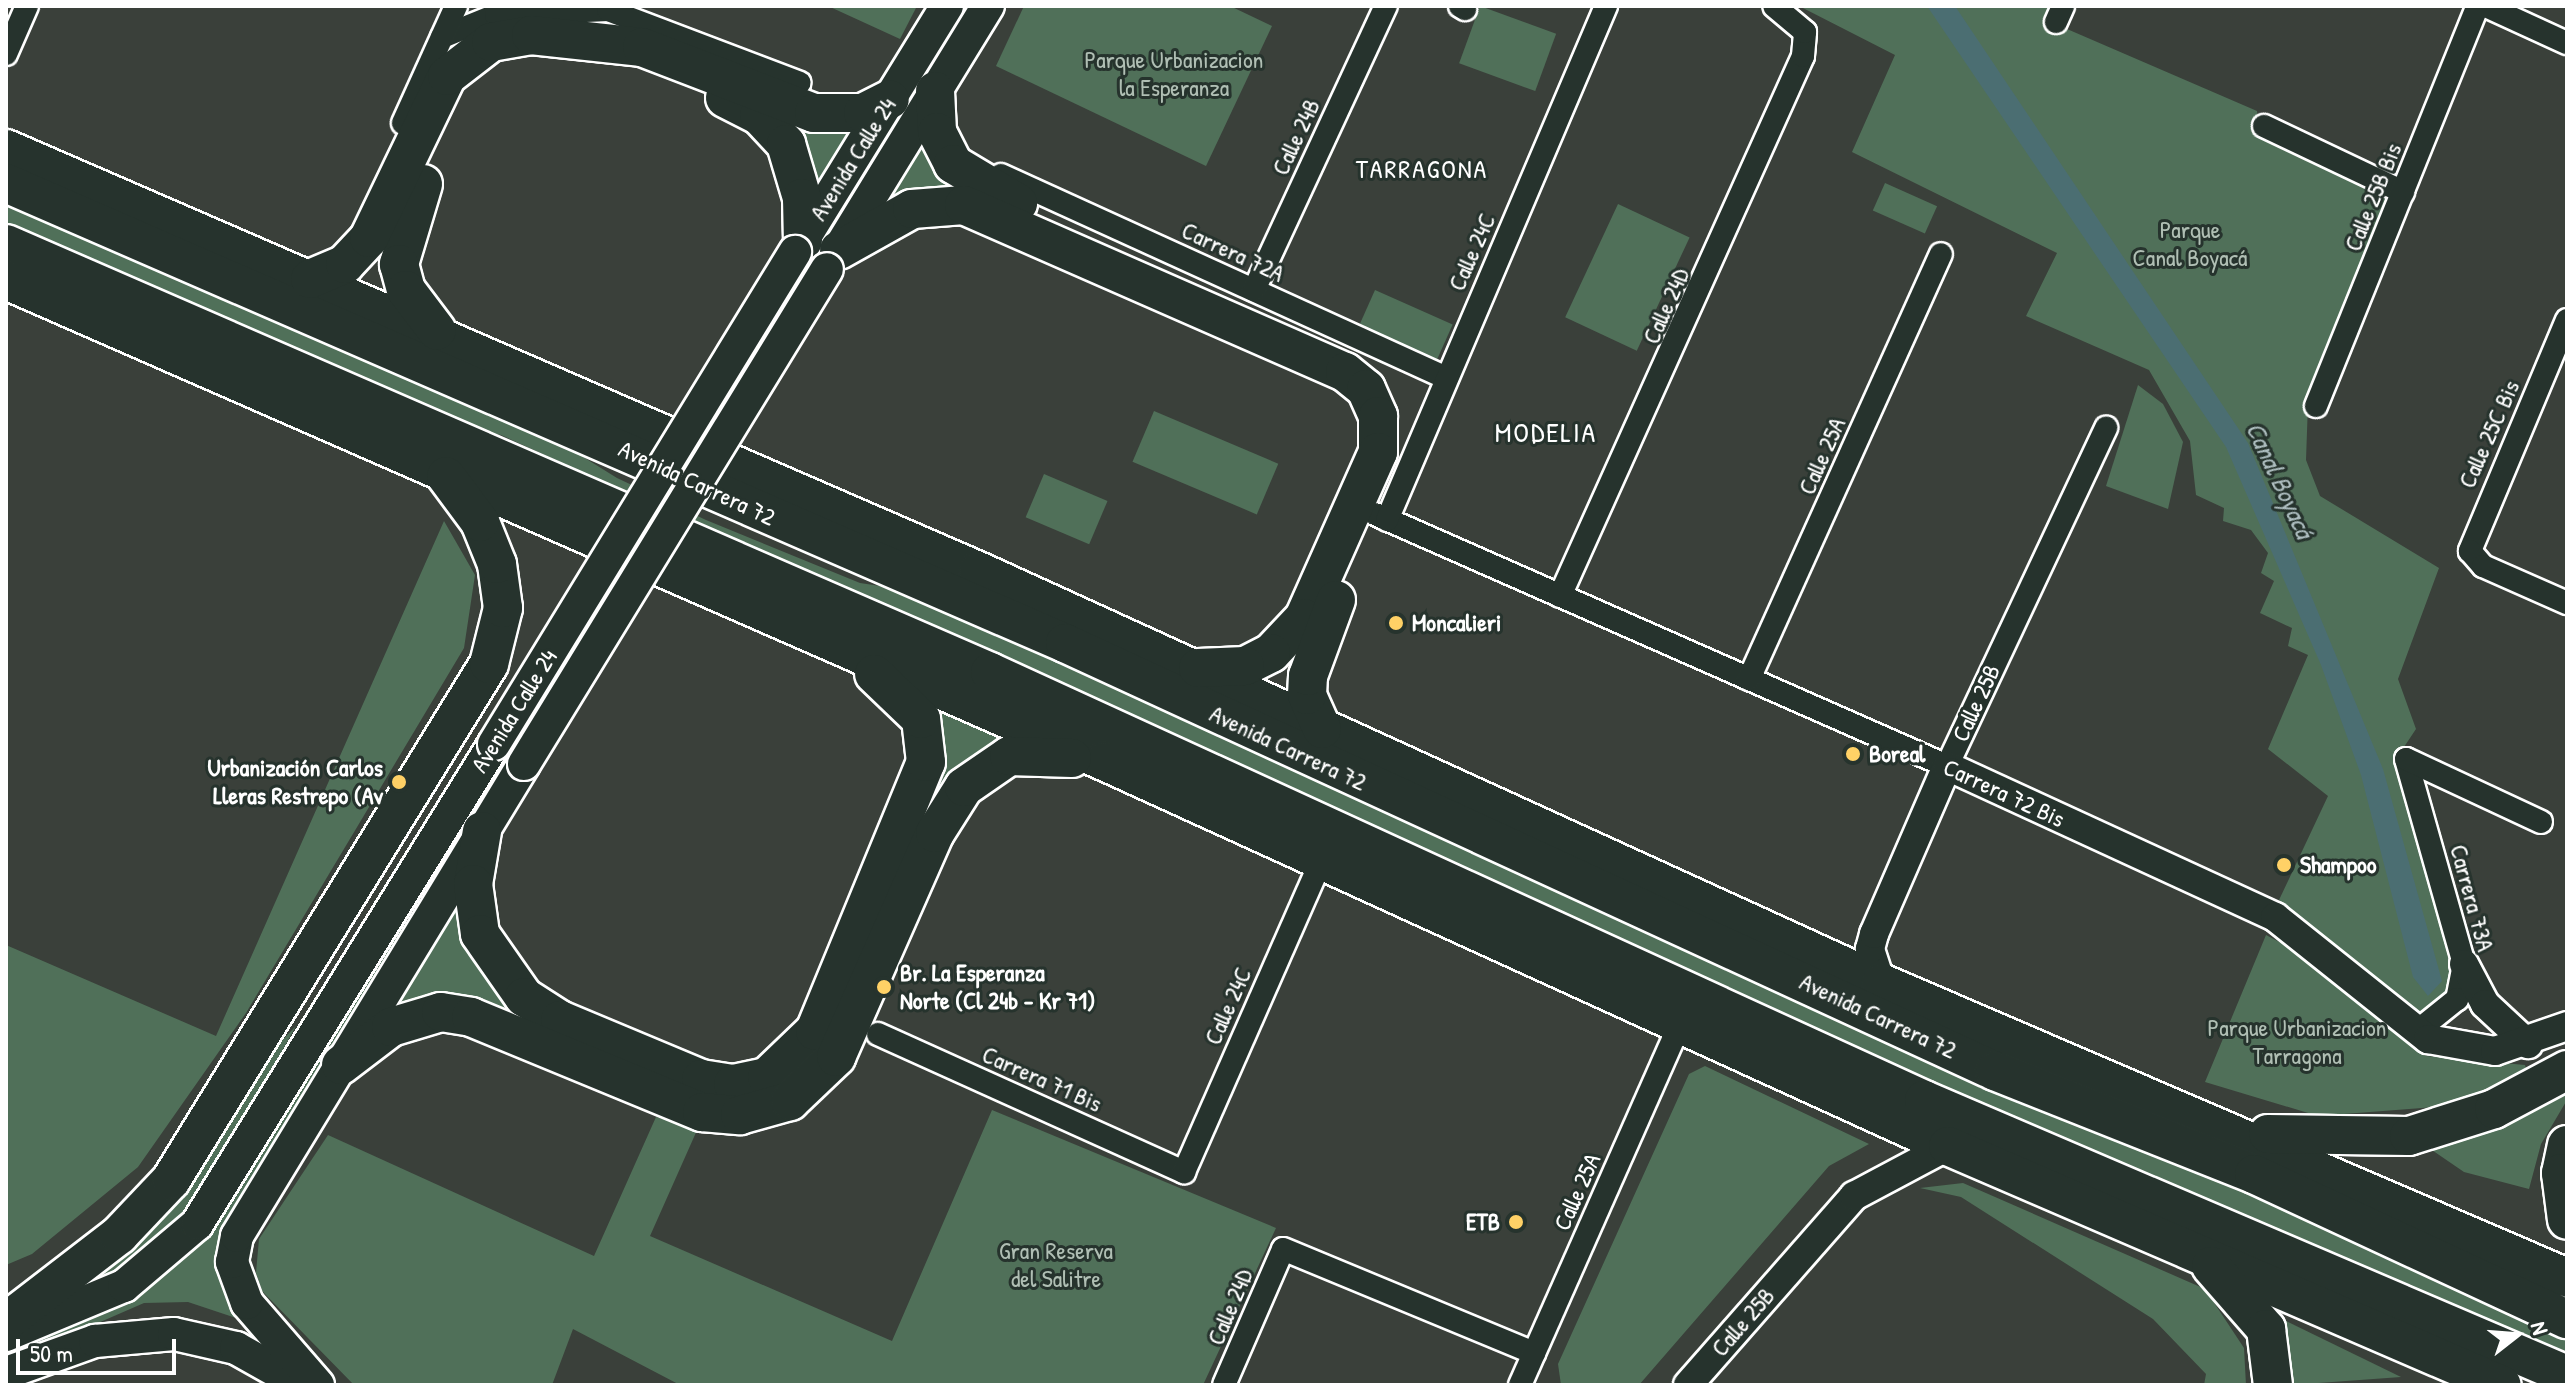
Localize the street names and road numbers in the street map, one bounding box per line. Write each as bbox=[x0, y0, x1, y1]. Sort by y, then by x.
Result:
street label: Avenida Calle 24 bbox=[804, 92, 902, 226]
street label: Calle 24B bbox=[1266, 94, 1326, 180]
street label: Calle 25B Bis bbox=[2338, 139, 2408, 255]
street label: Calle 24C bbox=[1442, 209, 1502, 295]
street label: Carrera 72A bbox=[1177, 216, 1289, 288]
street label: Calle 24D bbox=[1637, 264, 1695, 348]
street label: Calle 25C Bis bbox=[2452, 376, 2526, 492]
street label: Calle 25A bbox=[1792, 413, 1852, 499]
street label: Avenida Carrera 72 bbox=[614, 434, 780, 532]
street label: Avenida Calle 24 bbox=[465, 644, 563, 778]
street label: Calle 25B bbox=[1946, 660, 2006, 746]
street label: Avenida Carrera 72 bbox=[1205, 699, 1371, 797]
street label: Carrera 72 Bis bbox=[1939, 752, 2069, 834]
street label: Carrera 73A bbox=[2444, 842, 2500, 954]
street label: Calle 24C bbox=[1198, 963, 1258, 1049]
street label: Avenida Carrera 72 bbox=[1795, 967, 1961, 1065]
street label: Carrera 71 Bis bbox=[978, 1040, 1106, 1118]
street label: Calle 25A bbox=[1547, 1149, 1607, 1235]
street label: Calle 24D bbox=[1201, 1265, 1259, 1349]
street label: Calle 25B bbox=[1705, 1282, 1781, 1362]

